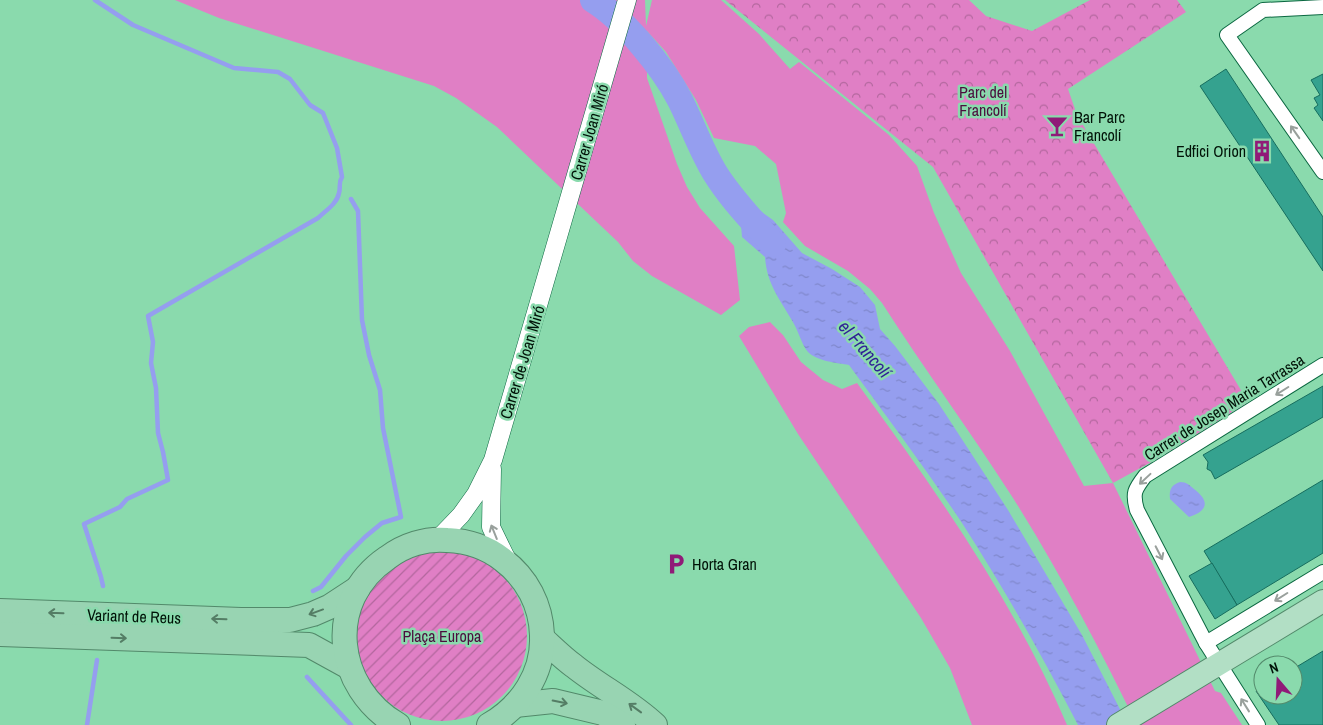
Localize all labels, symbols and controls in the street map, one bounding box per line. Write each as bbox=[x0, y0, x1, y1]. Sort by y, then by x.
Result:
street label: Carrer Joan Miró bbox=[565, 81, 613, 183]
park label: Parc del Francolí bbox=[959, 81, 1007, 121]
place label: Bar Parc Francolí bbox=[1074, 106, 1125, 146]
bar icon: Bar Parc Francolí bbox=[1044, 113, 1070, 139]
one-way arrow bbox=[1290, 125, 1300, 139]
building icon: Edfici Orion bbox=[1249, 138, 1275, 164]
place label: Edfici Orion bbox=[1176, 140, 1246, 162]
street label: Carrer de Joan Miró bbox=[494, 303, 550, 421]
water label: el Francolí bbox=[833, 315, 898, 385]
street label: Carrer de Josep Maria Tarrassa bbox=[1140, 348, 1309, 465]
one-way arrow bbox=[1275, 387, 1289, 397]
one-way arrow bbox=[1139, 472, 1152, 484]
one-way arrow bbox=[489, 525, 498, 540]
one-way arrow bbox=[1155, 545, 1164, 560]
parking icon: Horta Gran bbox=[663, 551, 689, 577]
place label: Horta Gran bbox=[692, 553, 757, 575]
one-way arrow bbox=[1275, 593, 1289, 603]
street label: Variant de Reus bbox=[87, 603, 181, 629]
one-way arrow bbox=[49, 608, 65, 617]
one-way arrow bbox=[309, 608, 325, 617]
one-way arrow bbox=[211, 614, 227, 624]
park label: Plaça Europa bbox=[403, 625, 482, 647]
one-way arrow bbox=[110, 633, 126, 642]
north arrow bbox=[1253, 655, 1303, 705]
text: N bbox=[1267, 658, 1281, 678]
one-way arrow bbox=[551, 698, 567, 708]
one-way arrow bbox=[1240, 698, 1250, 712]
one-way arrow bbox=[628, 703, 642, 713]

